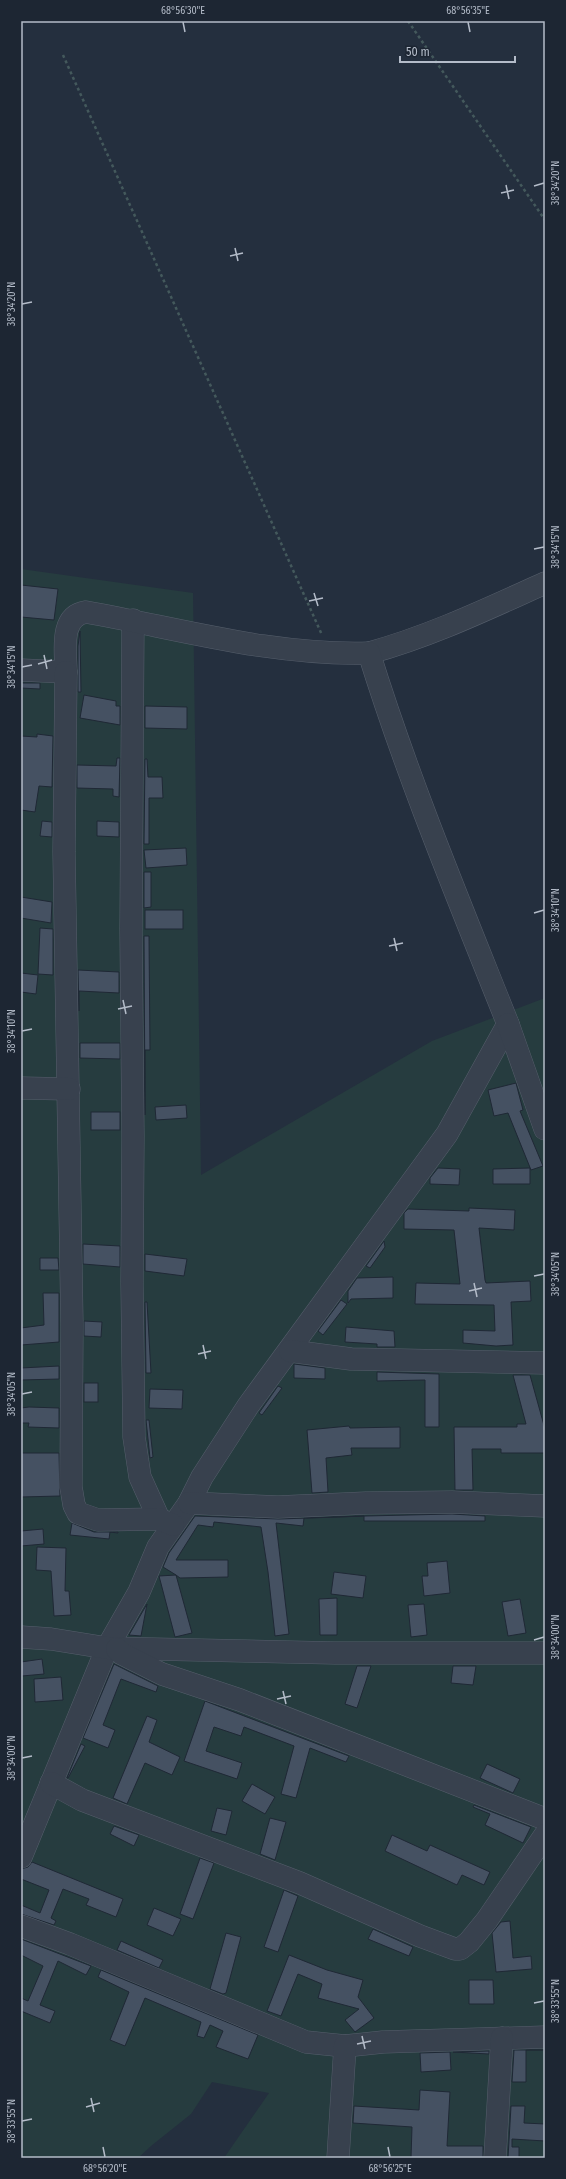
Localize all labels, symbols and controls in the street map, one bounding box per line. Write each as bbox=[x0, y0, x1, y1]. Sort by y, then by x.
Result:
text: 68°56'30"E bbox=[161, 5, 205, 17]
text: 68°56'35"E bbox=[446, 5, 490, 17]
scale bar bbox=[400, 38, 515, 64]
text: 50 m bbox=[406, 45, 430, 59]
text: 38°34'20"N bbox=[550, 161, 562, 205]
text: 38°34'20"N bbox=[6, 282, 18, 326]
text: 38°34'15"N bbox=[550, 525, 562, 569]
text: 38°34'15"N bbox=[6, 645, 18, 689]
text: 38°34'10"N bbox=[550, 888, 562, 932]
text: 38°34'10"N bbox=[6, 1009, 18, 1053]
text: 38°34'05"N bbox=[550, 1252, 562, 1296]
text: 38°34'05"N bbox=[6, 1372, 18, 1416]
text: 38°34'00"N bbox=[550, 1614, 562, 1660]
text: 38°34'00"N bbox=[6, 1735, 18, 1781]
text: 38°33'55"N bbox=[550, 1979, 562, 2023]
text: 38°33'55"N bbox=[6, 2099, 18, 2143]
text: 68°56'20"E bbox=[83, 2163, 127, 2175]
text: 68°56'25"E bbox=[368, 2163, 412, 2175]

